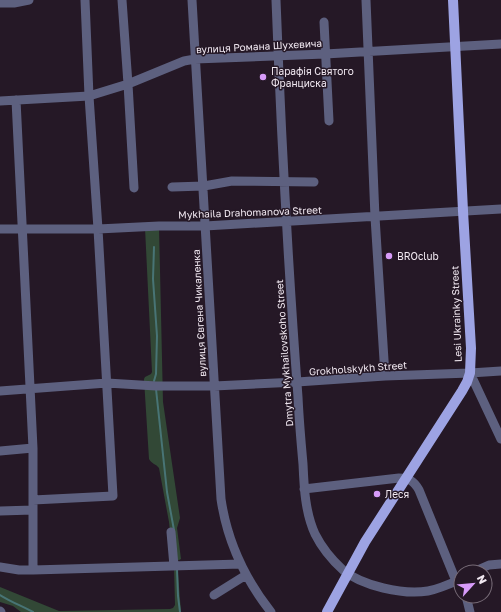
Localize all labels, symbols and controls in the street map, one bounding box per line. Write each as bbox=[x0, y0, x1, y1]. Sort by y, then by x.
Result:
street label: вулиця Романа Шухевича bbox=[196, 37, 322, 55]
place label: Парафія Святого Франциска bbox=[271, 65, 354, 89]
marker: Парафія Святого Франциска bbox=[258, 72, 268, 82]
street label: Mykhaila Drahomanova Street bbox=[178, 203, 322, 221]
street label: вулиця Євгена Чикаленка bbox=[190, 249, 208, 377]
place label: BROclub bbox=[397, 250, 439, 262]
marker: BROclub bbox=[384, 251, 394, 261]
street label: Lesi Ukrainky Street bbox=[448, 266, 464, 362]
street label: Dmytra Mykhailovskoho Street bbox=[273, 279, 295, 427]
street label: Grokholskykh Street bbox=[308, 359, 408, 377]
place label: Леся bbox=[385, 488, 409, 500]
marker: Леся bbox=[372, 489, 382, 499]
north arrow bbox=[453, 564, 493, 604]
text: N bbox=[475, 573, 490, 586]

